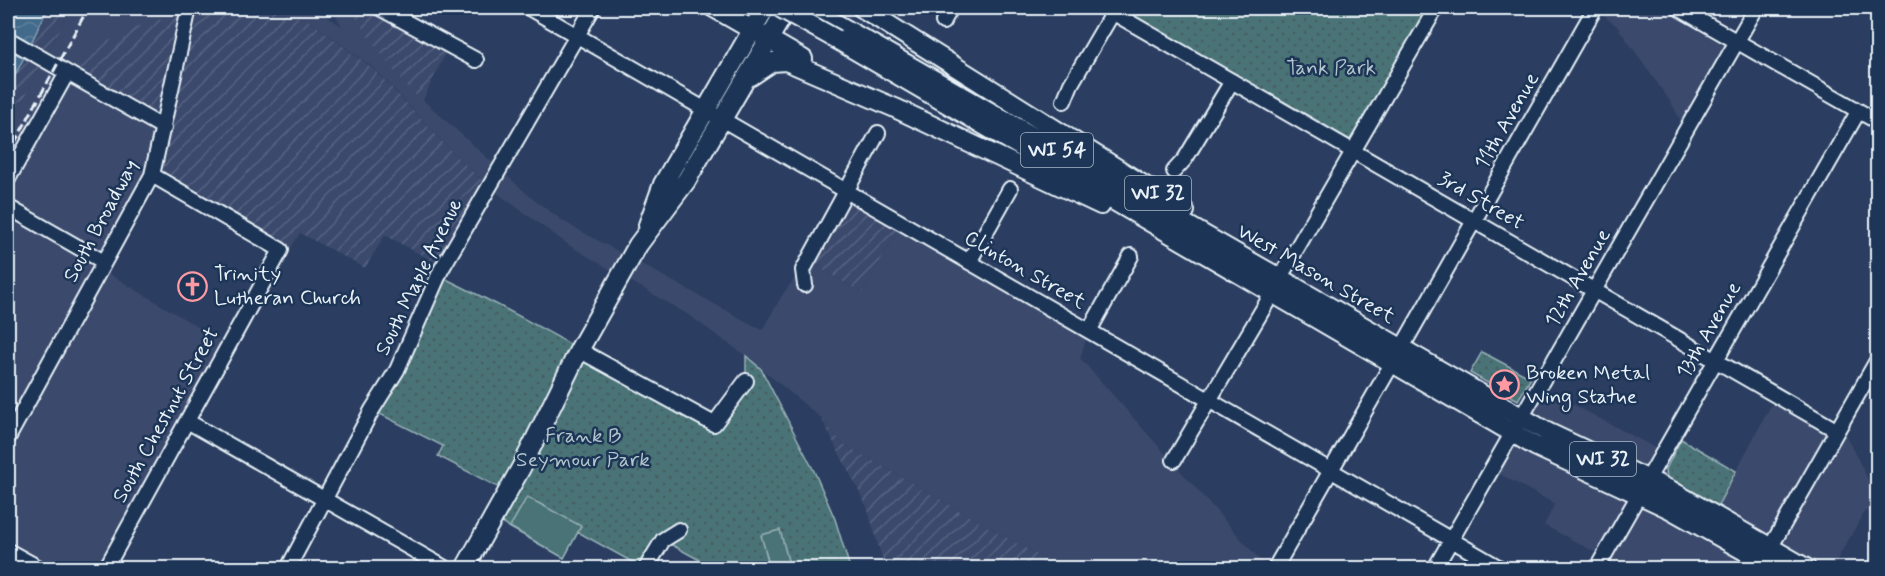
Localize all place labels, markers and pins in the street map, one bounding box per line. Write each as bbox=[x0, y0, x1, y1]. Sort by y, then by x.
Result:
place label: Trinity Lutheran Church bbox=[214, 260, 361, 312]
church icon: Trinity Lutheran Church bbox=[177, 270, 209, 302]
place label: Broken Metal Wing Statue bbox=[1526, 359, 1650, 412]
place icon: Broken Metal Wing Statue bbox=[1489, 369, 1521, 401]

